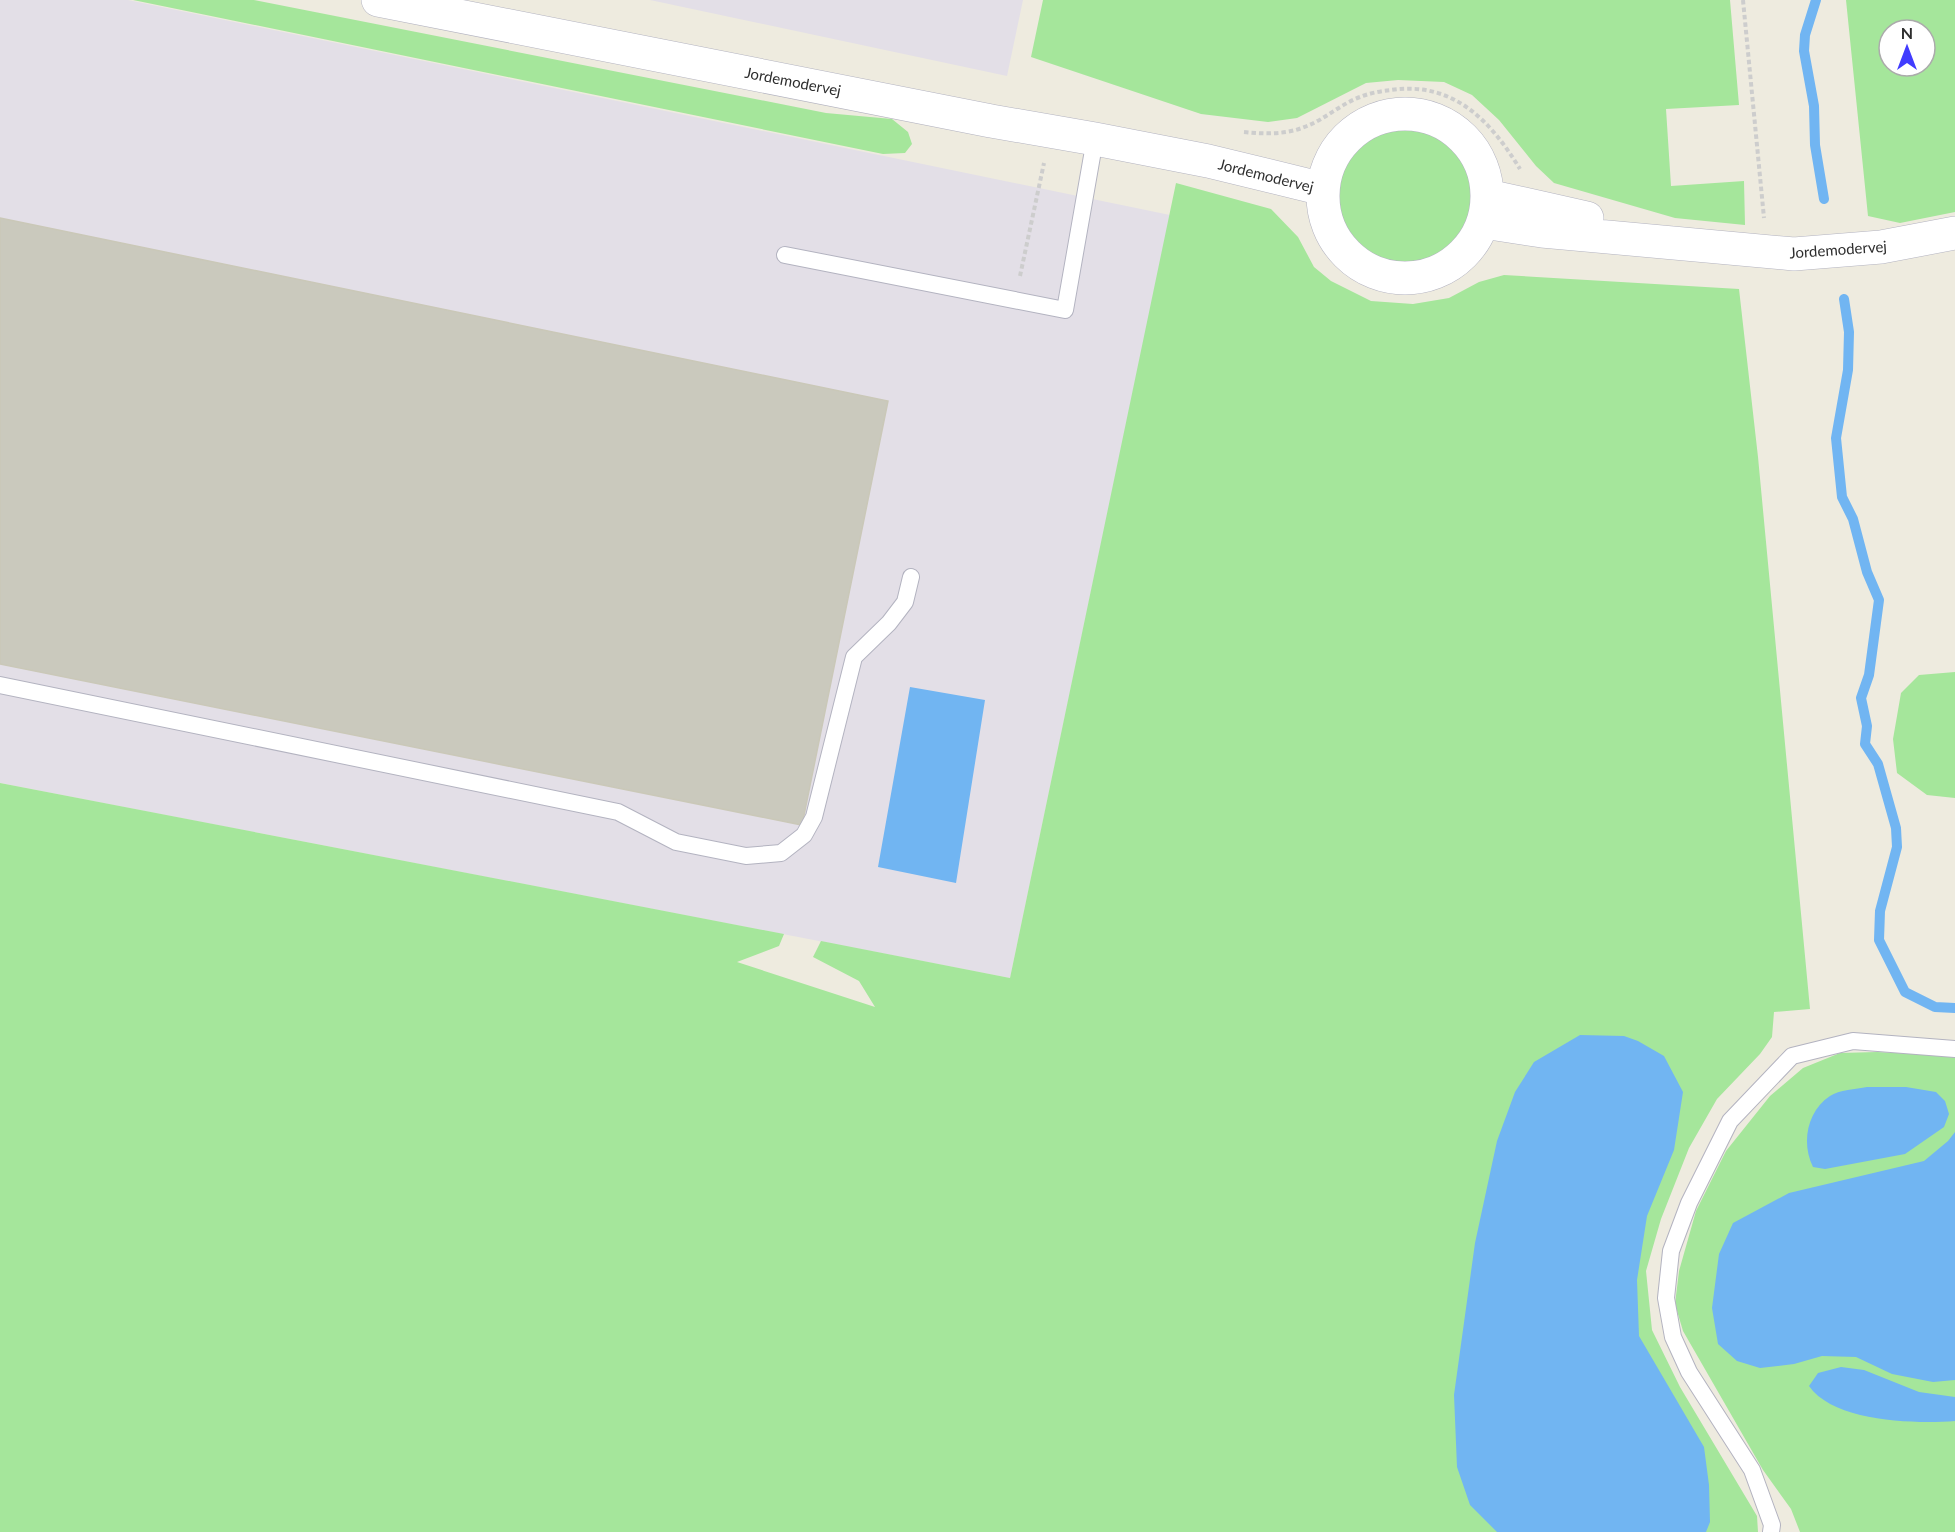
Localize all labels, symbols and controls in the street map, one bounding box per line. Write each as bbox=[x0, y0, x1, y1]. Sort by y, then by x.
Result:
north arrow bbox=[1877, 18, 1937, 78]
text: N bbox=[1901, 23, 1913, 42]
street label: Jordemodervej bbox=[743, 63, 843, 99]
street label: Jordemodervej bbox=[1216, 154, 1316, 196]
street label: Jordemodervej bbox=[1789, 237, 1887, 261]

